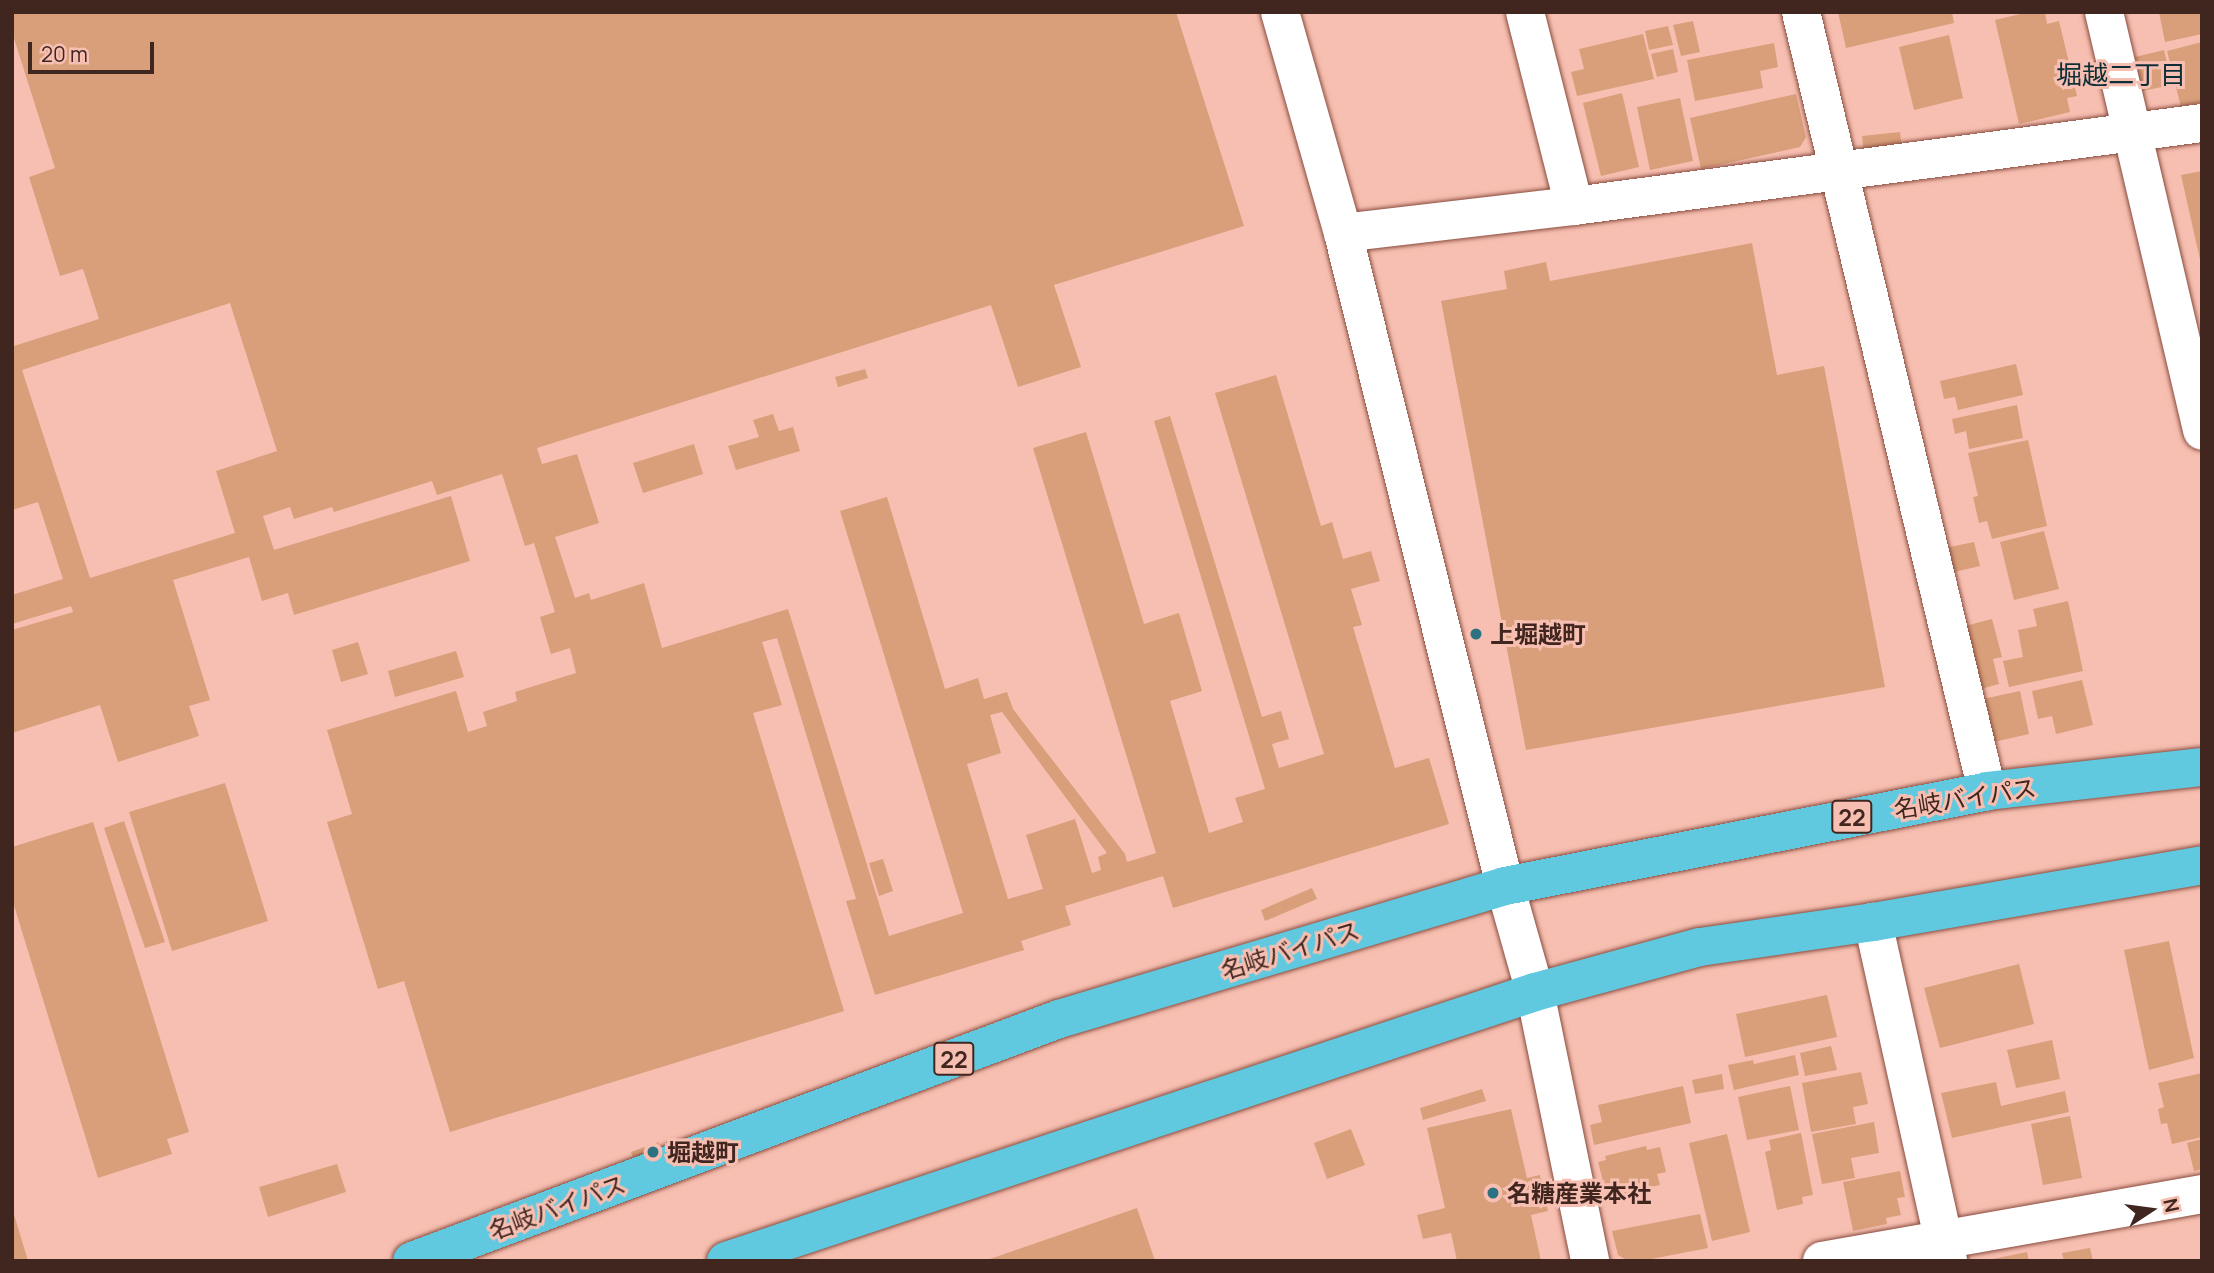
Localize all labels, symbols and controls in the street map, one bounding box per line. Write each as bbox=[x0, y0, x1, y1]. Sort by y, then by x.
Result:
scale bar bbox=[32, 28, 158, 72]
text: 20 m bbox=[41, 40, 88, 68]
district label: 堀越二丁目 bbox=[2056, 59, 2186, 91]
place label: 上堀越町 bbox=[1490, 620, 1586, 648]
marker: 上堀越町 bbox=[1468, 626, 1484, 642]
street label: 名岐バイパス bbox=[1892, 773, 2038, 823]
road number: 22 bbox=[1831, 797, 1873, 836]
street label: 名岐バイパス bbox=[1217, 915, 1363, 985]
road number: 22 bbox=[933, 1040, 975, 1078]
place label: 堀越町 bbox=[667, 1138, 739, 1166]
marker: 堀越町 bbox=[645, 1144, 661, 1160]
street label: 名岐バイパス bbox=[484, 1169, 630, 1245]
north arrow bbox=[2116, 1175, 2186, 1245]
place label: 名糖産業本社 bbox=[1507, 1179, 1651, 1207]
marker: 名糖産業本社 bbox=[1485, 1185, 1501, 1201]
text: N bbox=[2157, 1196, 2186, 1215]

